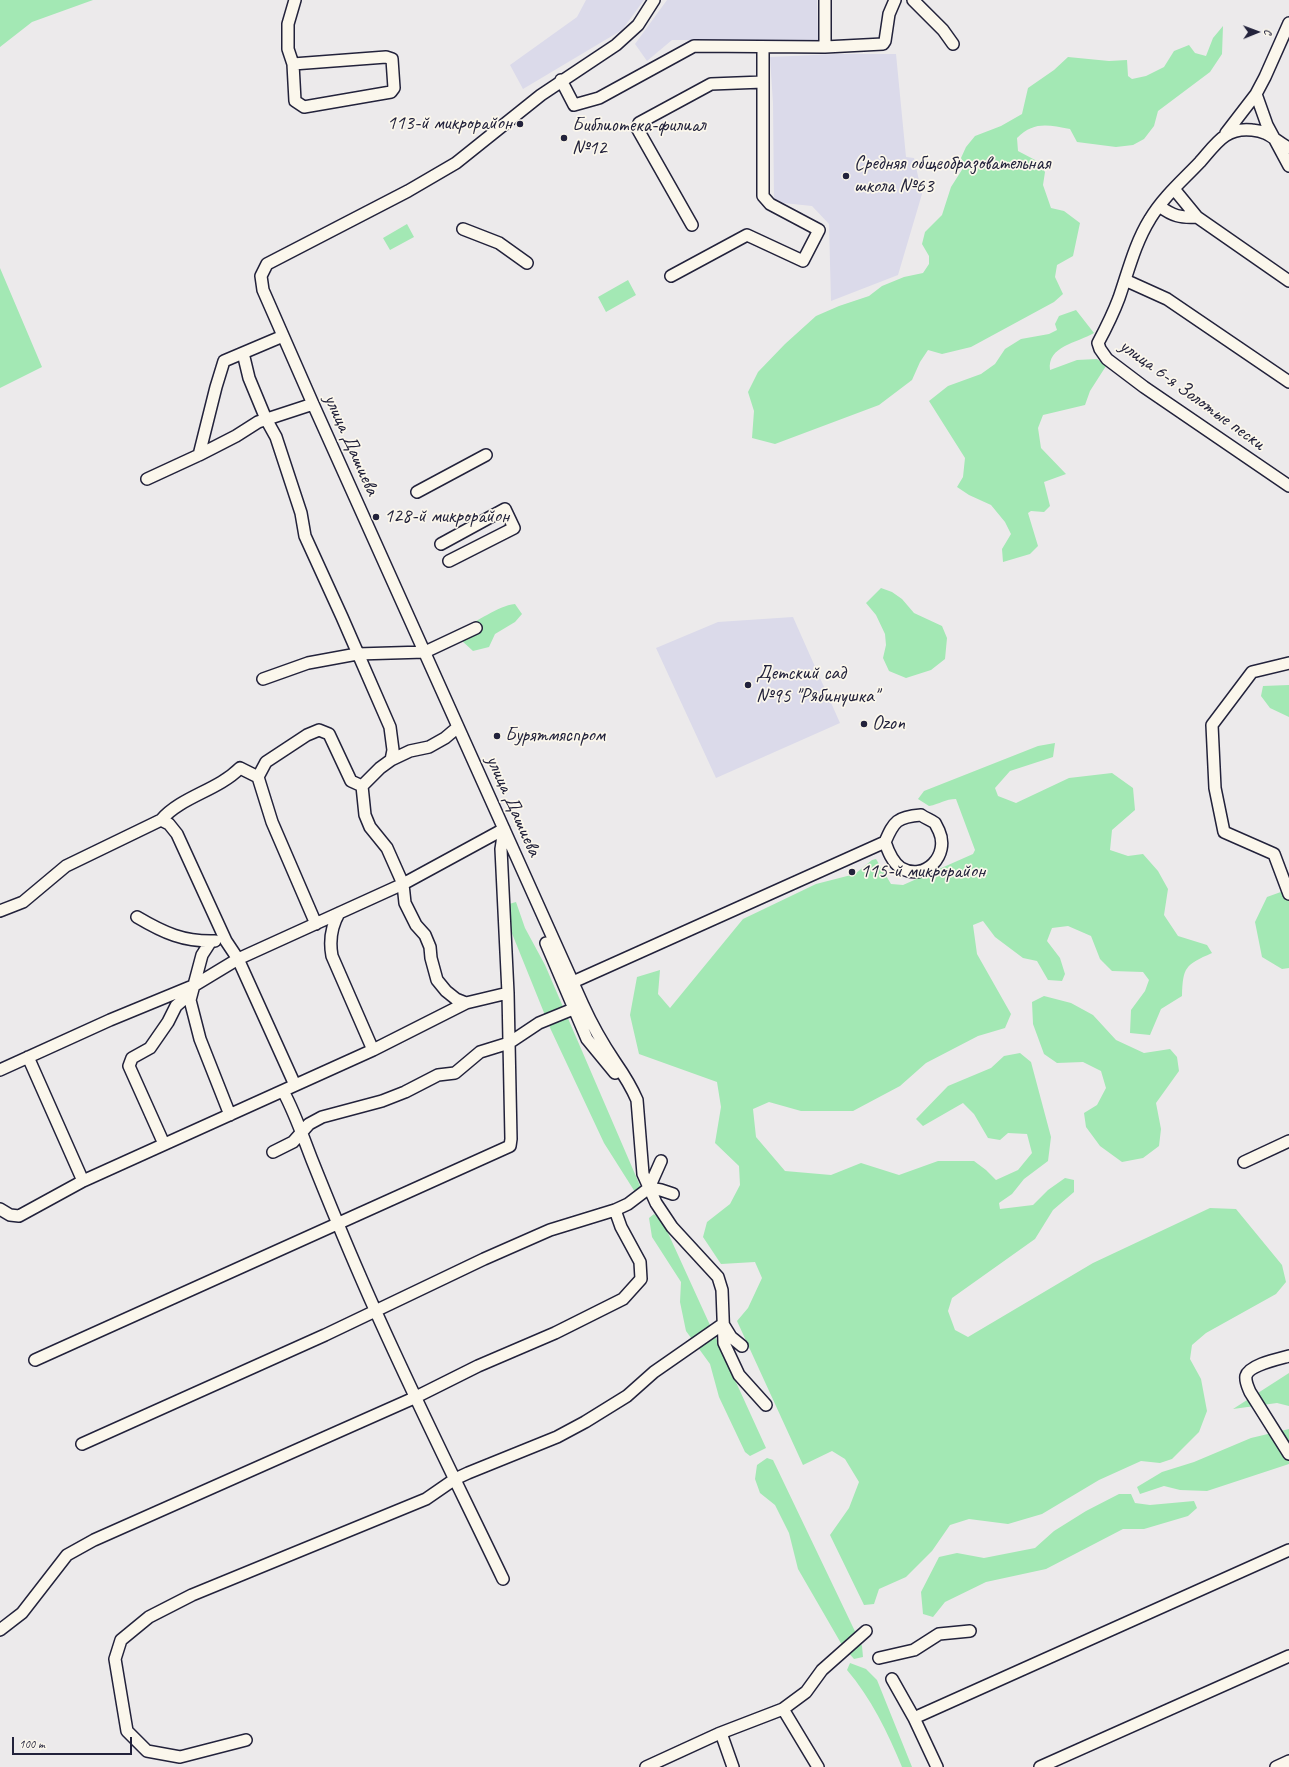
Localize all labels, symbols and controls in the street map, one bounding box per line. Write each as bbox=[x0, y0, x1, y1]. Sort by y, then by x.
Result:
north arrow bbox=[1237, 12, 1277, 52]
text: С bbox=[1262, 29, 1276, 35]
place label: 113-й микрорайон bbox=[387, 112, 512, 136]
place label: Библиотека-филиал №12 bbox=[572, 114, 706, 161]
marker: 113-й микрорайон bbox=[515, 119, 525, 129]
marker: Библиотека-филиал №12 bbox=[559, 133, 569, 143]
place label: Средняя общеобразовательная школа №63 bbox=[854, 152, 1050, 199]
marker: Средняя общеобразовательная школа №63 bbox=[841, 171, 851, 181]
street label: улица 6-я Золотые пески bbox=[1115, 334, 1269, 456]
street label: улица Дашиева bbox=[318, 391, 384, 499]
place label: 128-й микрорайон bbox=[384, 505, 509, 529]
marker: 128-й микрорайон bbox=[371, 512, 381, 522]
place label: Детский сад №95 "Рябинушка" bbox=[756, 662, 878, 709]
marker: Детский сад №95 "Рябинушка" bbox=[743, 680, 753, 690]
place label: Ozon bbox=[872, 712, 905, 736]
marker: Ozon bbox=[859, 719, 869, 729]
place label: Бурятмяспром bbox=[505, 724, 605, 748]
marker: Бурятмяспром bbox=[492, 731, 502, 741]
street label: улица Дашиева bbox=[480, 752, 546, 860]
place label: 115-й микрорайон bbox=[860, 860, 985, 884]
marker: 115-й микрорайон bbox=[847, 867, 857, 877]
scale bar bbox=[14, 1729, 134, 1755]
text: 100 m bbox=[19, 1736, 45, 1752]

